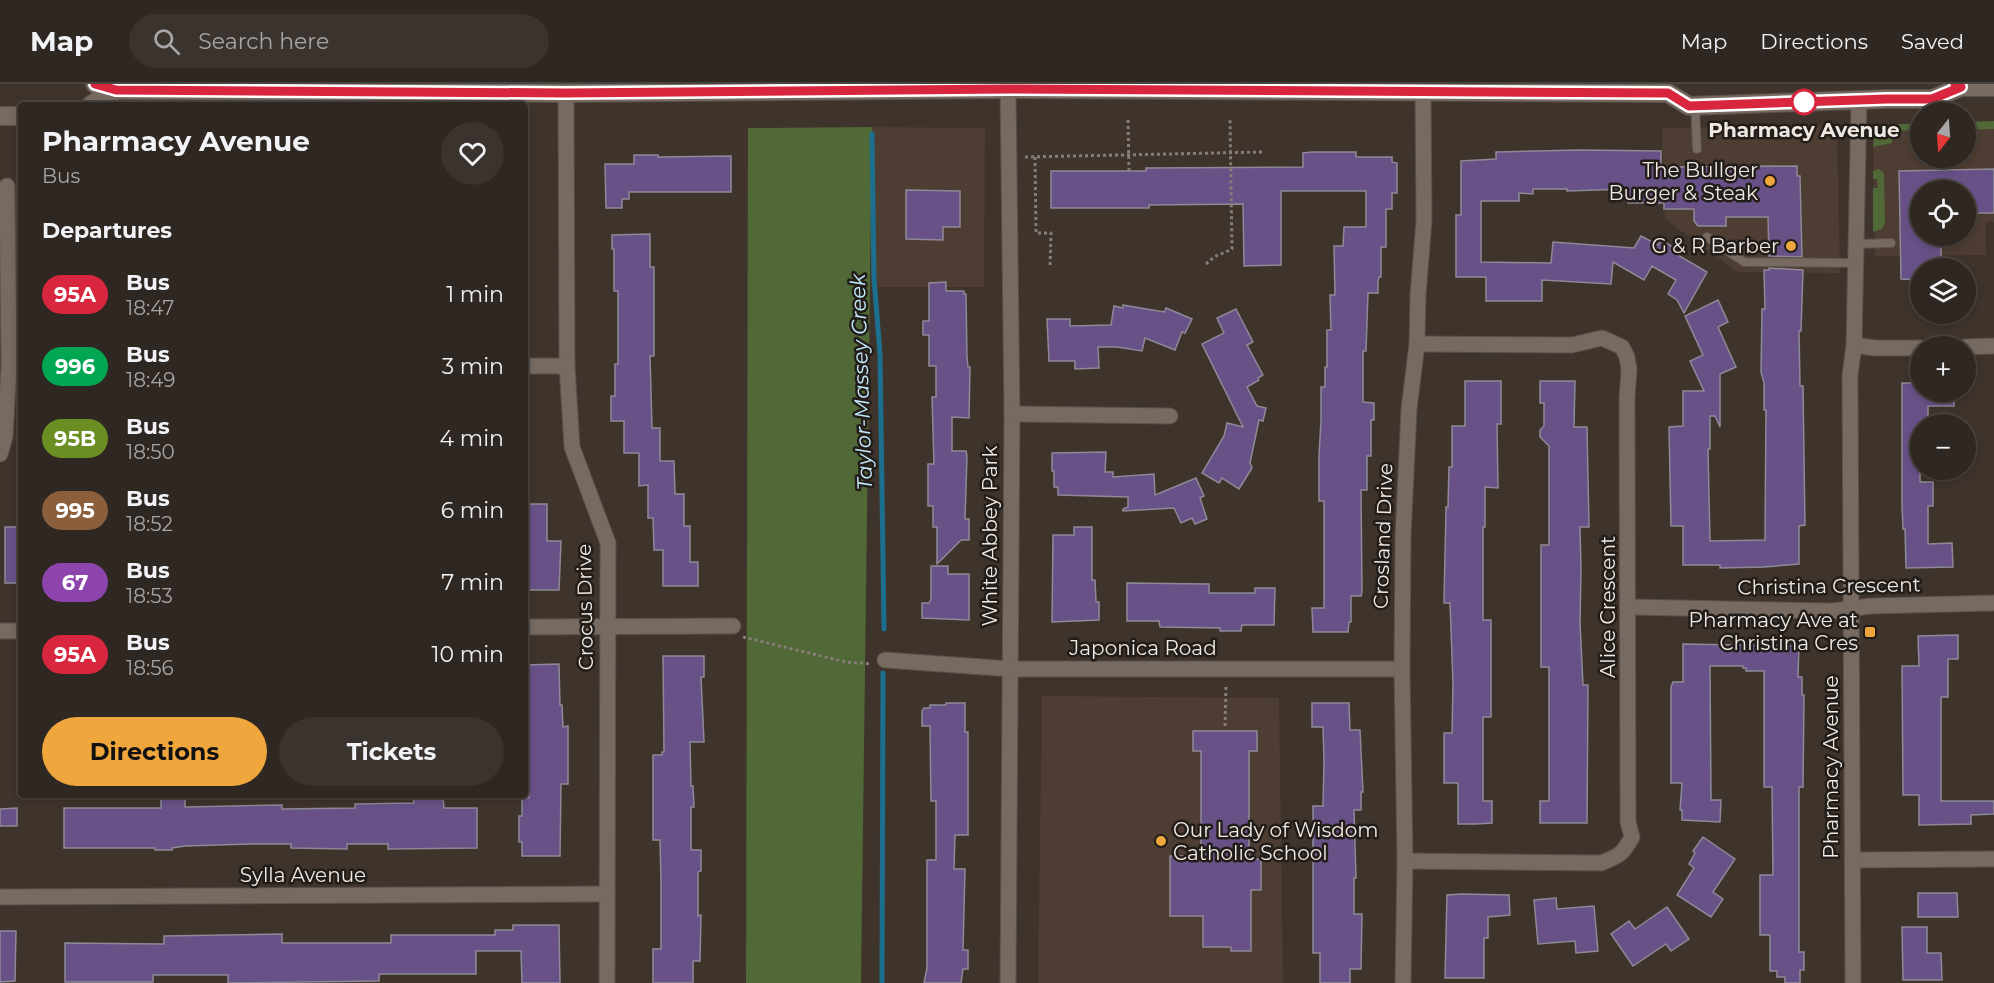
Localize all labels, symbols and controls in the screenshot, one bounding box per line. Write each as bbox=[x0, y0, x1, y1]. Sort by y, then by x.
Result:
search box bbox=[129, 14, 549, 68]
text: Map bbox=[30, 24, 93, 58]
icon: search bbox=[150, 25, 183, 58]
text: Search here bbox=[198, 28, 329, 55]
text: Map bbox=[1681, 29, 1727, 54]
text: Directions bbox=[1760, 29, 1868, 54]
text: Saved bbox=[1901, 29, 1964, 54]
marker: Pharmacy Avenue bbox=[1791, 89, 1817, 115]
north arrow bbox=[1910, 102, 1976, 168]
map controls bbox=[1910, 102, 1976, 480]
place label: Pharmacy Avenue bbox=[1708, 118, 1900, 142]
button: heart bbox=[441, 122, 504, 185]
text: Pharmacy Avenue bbox=[42, 124, 310, 158]
place label: The Bullger Burger & Steak bbox=[1608, 158, 1758, 205]
text: Bus bbox=[42, 164, 80, 188]
marker: The Bullger Burger & Steak bbox=[1763, 174, 1777, 188]
button: locate bbox=[1910, 180, 1976, 246]
text: Departures bbox=[42, 217, 172, 244]
place label: G & R Barber bbox=[1652, 234, 1779, 258]
marker: G & R Barber bbox=[1784, 239, 1798, 253]
button: layers bbox=[1910, 258, 1976, 324]
text: Bus bbox=[126, 269, 170, 296]
water label: Taylor-Massey Creek bbox=[845, 272, 877, 491]
text: 1 min bbox=[446, 281, 504, 308]
text: 95A bbox=[54, 282, 96, 307]
text: 18:47 bbox=[126, 296, 174, 320]
button: + bbox=[1910, 336, 1976, 402]
text: Bus bbox=[126, 341, 170, 368]
text: 3 min bbox=[442, 353, 504, 380]
text: 996 bbox=[55, 354, 95, 379]
text: 18:49 bbox=[126, 368, 175, 392]
text: Bus bbox=[126, 413, 170, 440]
button: − bbox=[1910, 414, 1976, 480]
text: 4 min bbox=[440, 425, 504, 452]
text: 95B bbox=[54, 426, 96, 451]
text: 18:50 bbox=[126, 440, 175, 464]
street label: White Abbey Park bbox=[978, 446, 1002, 626]
street label: Crosland Drive bbox=[1368, 463, 1398, 609]
text: Bus bbox=[126, 485, 170, 512]
text: 6 min bbox=[441, 497, 504, 524]
text: 995 bbox=[55, 498, 95, 523]
text: 18:52 bbox=[126, 512, 173, 536]
street label: Alice Crescent bbox=[1596, 536, 1620, 678]
street label: Crocus Drive bbox=[572, 544, 598, 670]
text: Bus bbox=[126, 557, 170, 584]
text: 7 min bbox=[441, 569, 504, 596]
text: 67 bbox=[62, 570, 88, 595]
street label: Christina Crescent bbox=[1737, 572, 1921, 600]
text: 18:53 bbox=[126, 584, 173, 608]
place label: Pharmacy Ave at Christina Cres bbox=[1689, 608, 1858, 655]
marker: Pharmacy Ave at Christina Cres bbox=[1863, 625, 1877, 639]
text: Bus bbox=[126, 629, 170, 656]
street label: Japonica Road bbox=[1068, 636, 1217, 660]
text: 10 min bbox=[432, 641, 504, 668]
text: 95A bbox=[54, 642, 96, 667]
text: 18:56 bbox=[126, 656, 174, 680]
street label: Pharmacy Avenue bbox=[1819, 675, 1843, 859]
button: Directions bbox=[42, 717, 267, 786]
button: Tickets bbox=[279, 717, 504, 786]
place label: Our Lady of Wisdom Catholic School bbox=[1173, 818, 1379, 865]
marker: Our Lady of Wisdom Catholic School bbox=[1154, 834, 1168, 848]
street label: Sylla Avenue bbox=[240, 863, 366, 887]

